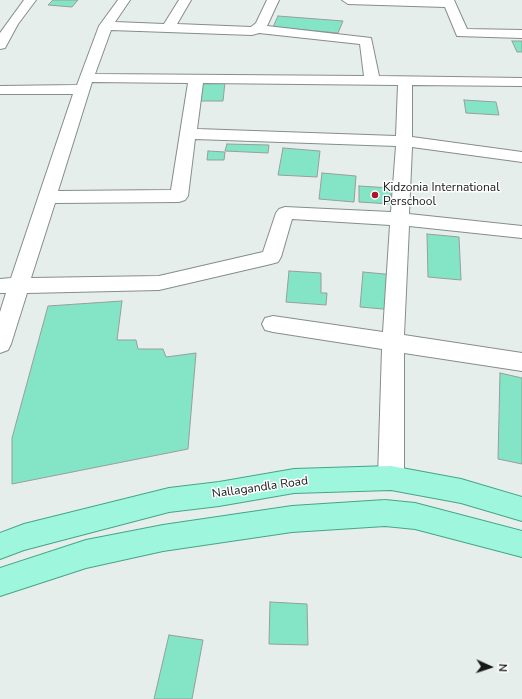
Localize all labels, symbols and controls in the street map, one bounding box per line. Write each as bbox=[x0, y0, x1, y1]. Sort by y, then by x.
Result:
place label: Kidzonia International Perschool bbox=[383, 181, 500, 209]
marker: Kidzonia International Perschool bbox=[370, 190, 380, 200]
street label: Nallagandla Road bbox=[211, 474, 309, 502]
north arrow bbox=[470, 647, 510, 687]
text: N bbox=[495, 663, 510, 672]

